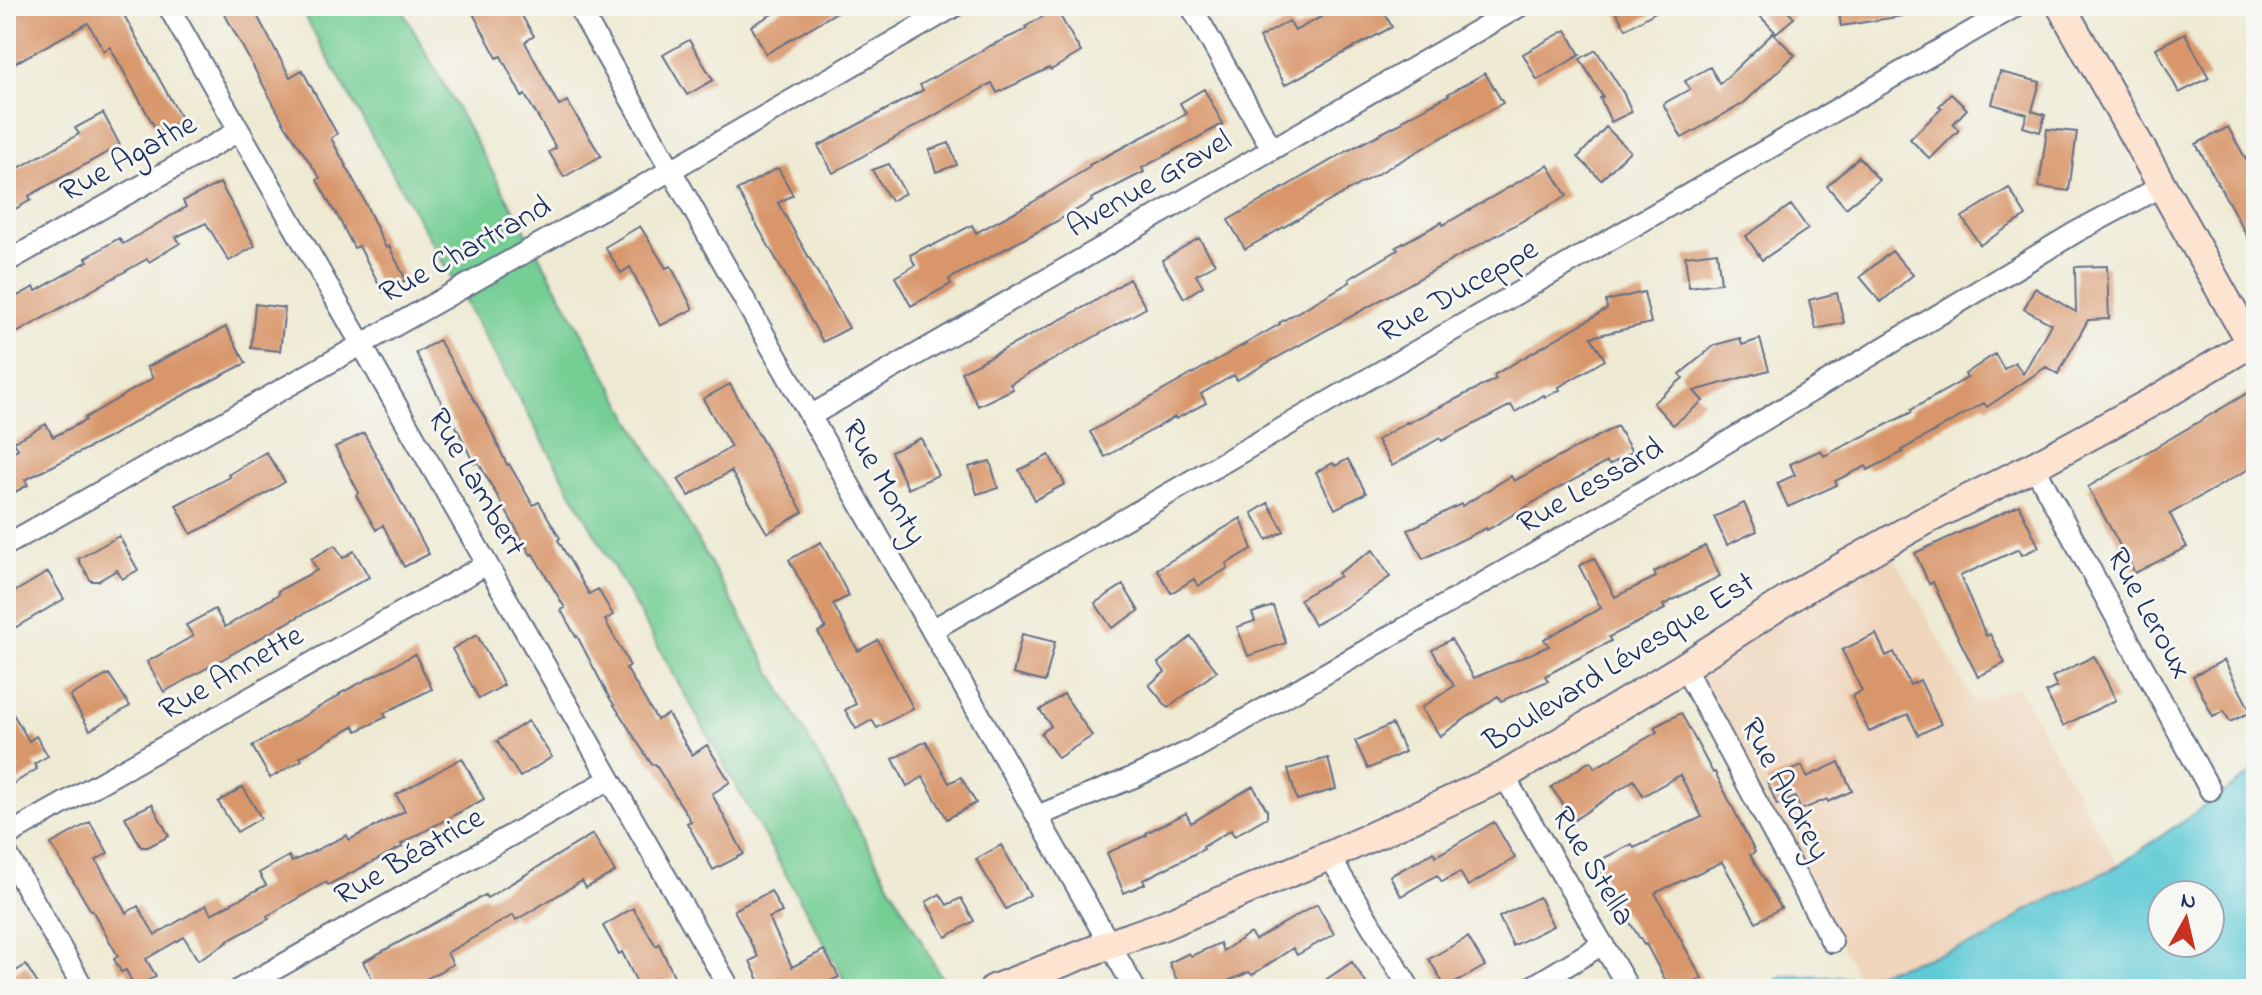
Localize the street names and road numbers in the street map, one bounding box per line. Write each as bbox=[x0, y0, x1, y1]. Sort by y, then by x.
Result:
street label: Rue Agathe bbox=[52, 102, 207, 216]
street label: Avenue Gravel bbox=[1059, 119, 1241, 251]
street label: Rue Chartrand bbox=[372, 184, 560, 318]
street label: Rue Duceppe bbox=[1370, 227, 1548, 357]
street label: Rue Lambert bbox=[414, 400, 536, 566]
street label: Rue Monty bbox=[828, 411, 938, 555]
street label: Rue Lessard bbox=[1509, 426, 1673, 548]
street label: Rue Leroux bbox=[2093, 540, 2203, 688]
street label: Boulevard Lévesque Est bbox=[1474, 560, 1765, 766]
street label: Rue Annette bbox=[151, 613, 313, 734]
street label: Rue Audrey bbox=[1727, 710, 1841, 870]
street label: Rue Béatrice bbox=[326, 796, 494, 920]
street label: Rue Stella bbox=[1538, 798, 1646, 936]

